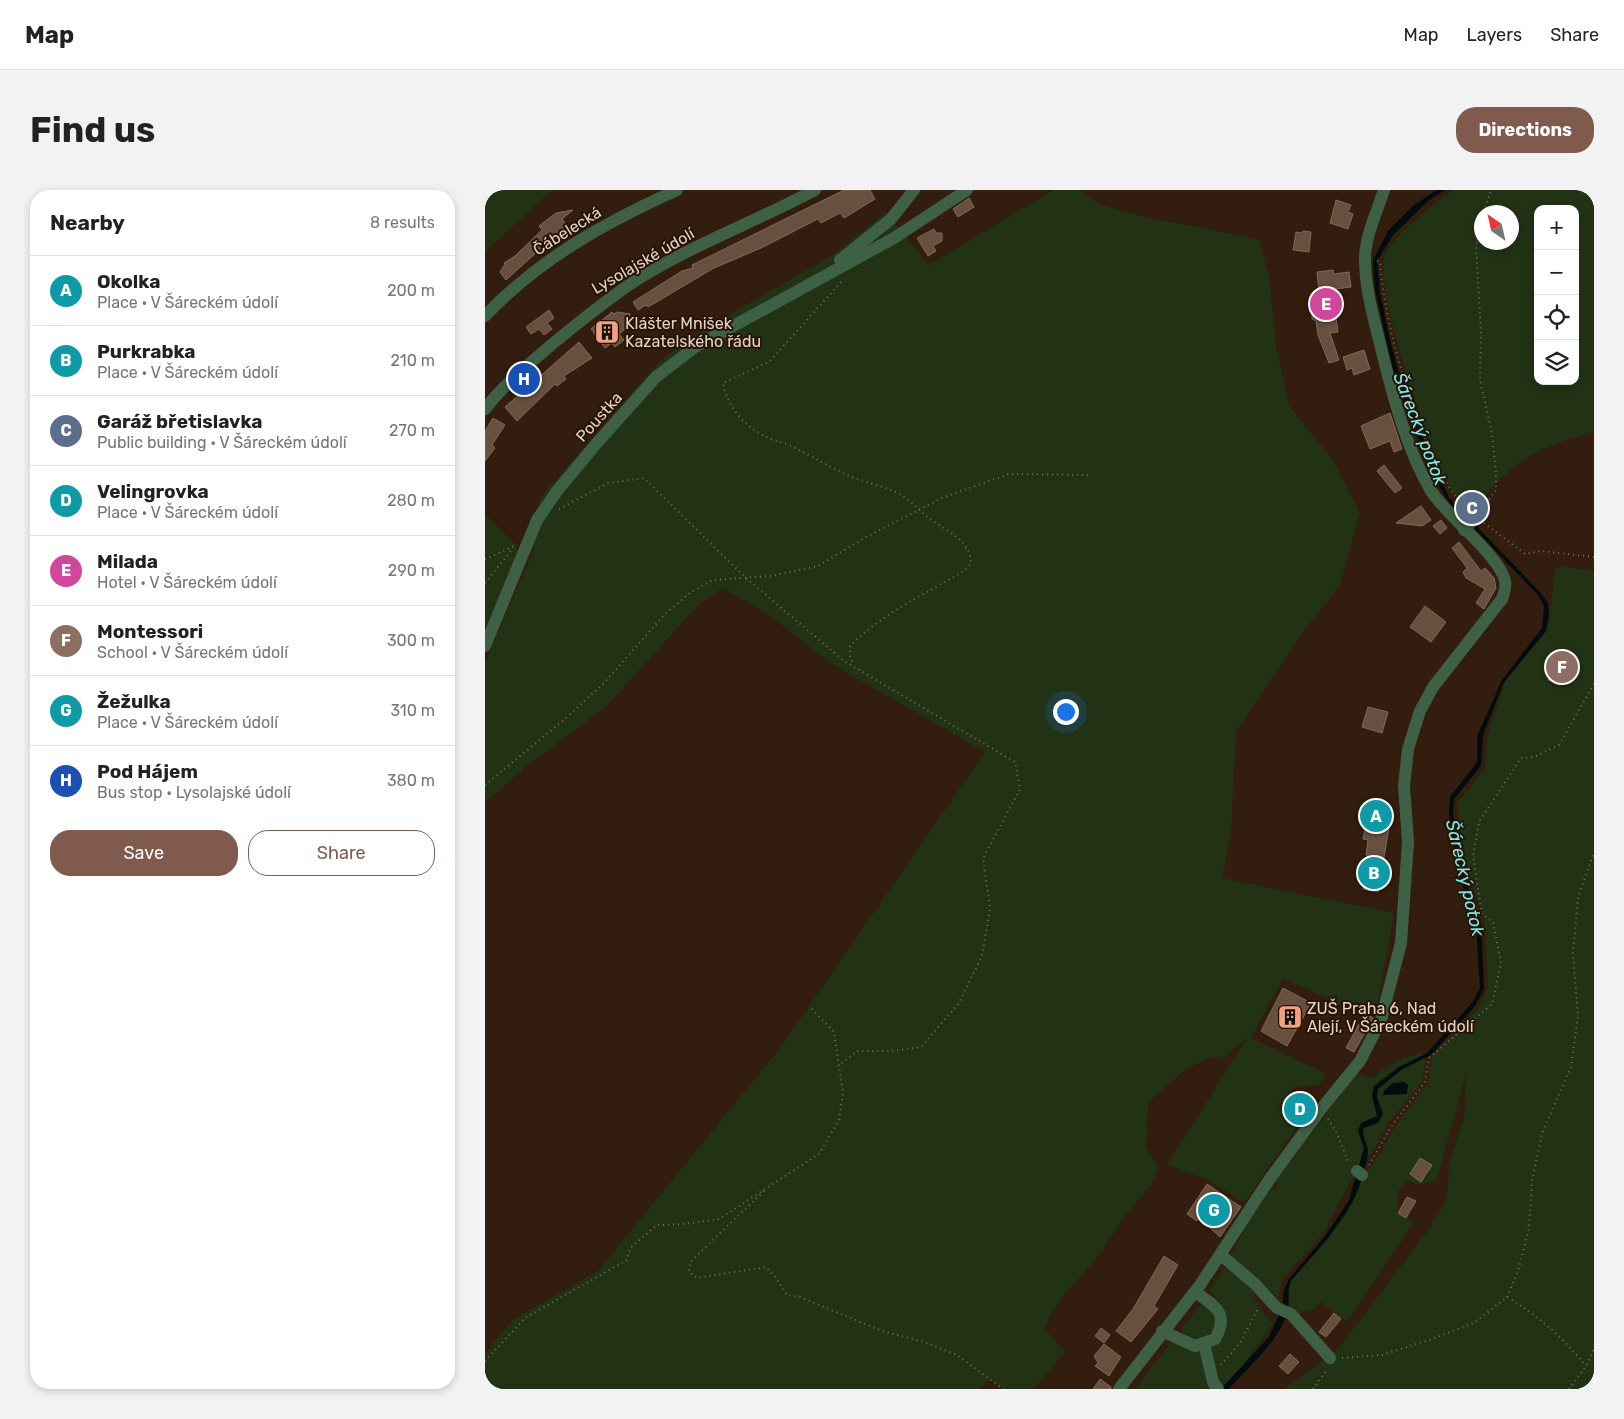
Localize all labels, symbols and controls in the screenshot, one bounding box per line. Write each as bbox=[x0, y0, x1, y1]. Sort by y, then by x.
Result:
text: Map bbox=[25, 21, 74, 49]
text: Map bbox=[1404, 24, 1439, 46]
text: Layers bbox=[1467, 24, 1522, 46]
text: Share bbox=[1550, 24, 1599, 46]
button: Directions bbox=[1456, 107, 1594, 153]
text: Find us bbox=[30, 109, 155, 151]
street label: Čábelecká bbox=[529, 202, 605, 259]
north arrow bbox=[1474, 205, 1519, 250]
map controls bbox=[1534, 205, 1579, 385]
button: + bbox=[1534, 205, 1579, 250]
text: Nearby bbox=[50, 210, 125, 235]
text: 8 results bbox=[370, 213, 435, 232]
street label: Lysolajské údolí bbox=[588, 223, 699, 298]
button: − bbox=[1534, 250, 1579, 295]
text: Okolka bbox=[97, 270, 160, 293]
text: A bbox=[60, 281, 72, 300]
text: 200 m bbox=[387, 281, 435, 300]
pin: E bbox=[1310, 285, 1342, 323]
text: Place · V Šáreckém údolí bbox=[97, 293, 278, 312]
button: locate bbox=[1534, 295, 1579, 340]
place label: Klášter Mnišek Kazatelského řádu bbox=[625, 314, 761, 351]
building icon: Klášter Mnišek Kazatelského řádu bbox=[594, 319, 620, 345]
text: Purkrabka bbox=[97, 340, 196, 363]
button: layers bbox=[1534, 340, 1579, 385]
text: B bbox=[60, 351, 72, 370]
text: 210 m bbox=[390, 351, 435, 370]
pin: H bbox=[508, 360, 540, 398]
text: Place · V Šáreckém údolí bbox=[97, 363, 278, 382]
water label: Šárecký potok bbox=[1388, 369, 1452, 489]
street label: Poustka bbox=[572, 388, 626, 446]
text: Garáž břetislavka bbox=[97, 410, 263, 433]
text: C bbox=[60, 421, 72, 440]
text: 270 m bbox=[389, 421, 435, 440]
text: Public building · V Šáreckém údolí bbox=[97, 433, 347, 452]
text: Velingrovka bbox=[97, 480, 209, 503]
pin: C bbox=[1456, 489, 1488, 527]
text: D bbox=[60, 491, 72, 510]
text: 280 m bbox=[387, 491, 435, 510]
text: Place · V Šáreckém údolí bbox=[97, 503, 278, 522]
text: Milada bbox=[97, 550, 158, 573]
text: E bbox=[61, 561, 71, 580]
text: 290 m bbox=[388, 561, 435, 580]
text: Hotel · V Šáreckém údolí bbox=[97, 573, 277, 592]
text: Montessori bbox=[97, 620, 203, 643]
text: F bbox=[61, 631, 71, 650]
text: 300 m bbox=[387, 631, 435, 650]
text: School · V Šáreckém údolí bbox=[97, 643, 288, 662]
pin: F bbox=[1546, 648, 1578, 686]
text: Žežulka bbox=[97, 690, 171, 713]
your location bbox=[1053, 699, 1079, 725]
text: G bbox=[60, 701, 72, 720]
text: 310 m bbox=[391, 701, 435, 720]
text: Place · V Šáreckém údolí bbox=[97, 713, 278, 732]
text: Pod Hájem bbox=[97, 760, 198, 783]
text: H bbox=[60, 771, 72, 790]
text: 380 m bbox=[387, 771, 435, 790]
text: Bus stop · Lysolajské údolí bbox=[97, 783, 291, 802]
pin: A bbox=[1360, 797, 1392, 835]
water label: Šárecký potok bbox=[1441, 817, 1489, 939]
button: Save bbox=[50, 830, 238, 876]
button: Share bbox=[248, 830, 435, 876]
pin: B bbox=[1358, 854, 1390, 892]
place label: ZUŠ Praha 6, Nad Alejí, V Šáreckém údolí bbox=[1307, 998, 1475, 1036]
building icon: ZUŠ Praha 6, Nad Alejí, V Šáreckém údolí bbox=[1277, 1004, 1303, 1030]
pin: D bbox=[1284, 1090, 1316, 1128]
pin: G bbox=[1198, 1191, 1230, 1229]

